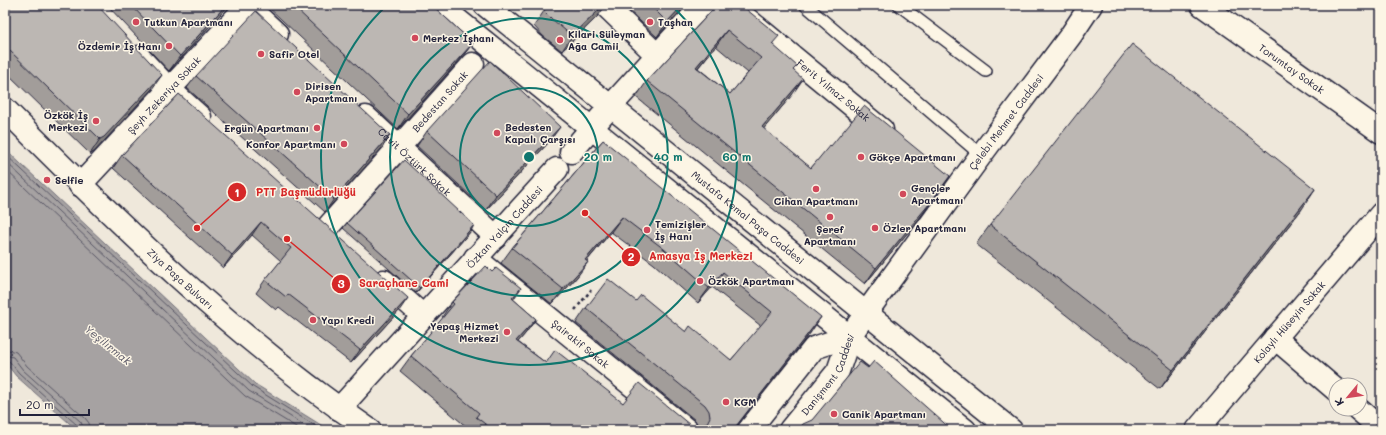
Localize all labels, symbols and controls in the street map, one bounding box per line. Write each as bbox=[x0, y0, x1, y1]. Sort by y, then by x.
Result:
place label: Tutkun Apartmanı bbox=[144, 15, 233, 29]
place label: Taşhan bbox=[658, 15, 693, 30]
marker: Tutkun Apartmanı bbox=[131, 17, 141, 27]
marker: Taşhan bbox=[645, 17, 655, 27]
place label: Kilari Süleyman Ağa Camii bbox=[568, 27, 645, 53]
place label: Merkez İşhanı bbox=[423, 31, 494, 46]
marker: Merkez İşhanı bbox=[410, 33, 420, 43]
marker: Kilari Süleyman Ağa Camii bbox=[555, 35, 565, 45]
place label: Özdemir İş Hanı bbox=[78, 39, 161, 54]
marker: Özdemir İş Hanı bbox=[164, 41, 174, 51]
street label: Torumtay Sokak bbox=[1256, 41, 1327, 97]
place label: Safir Otel bbox=[269, 47, 319, 61]
marker: Safir Otel bbox=[256, 49, 266, 59]
street label: Şeyh Zekeriya Sokak bbox=[124, 53, 204, 137]
street label: Ferit Yılmaz Sokak bbox=[794, 56, 873, 124]
street label: Bedestan Sokak bbox=[409, 68, 471, 135]
street label: Çelebi Mehmet Caddesi bbox=[965, 71, 1046, 173]
place label: Dirisen Apartmanı bbox=[305, 79, 357, 105]
marker: Dirisen Apartmanı bbox=[292, 87, 302, 97]
place label: Özkök İş Merkezi bbox=[44, 108, 88, 134]
marker: Özkök İş Merkezi bbox=[91, 116, 101, 126]
place label: Bedesten Kapalı Çarşısı bbox=[505, 120, 576, 147]
place label: Ergün Apartmanı bbox=[224, 121, 309, 135]
marker: Ergün Apartmanı bbox=[312, 123, 322, 133]
street label: Cavit Öztürk Sokak bbox=[375, 125, 454, 199]
marker: Bedesten Kapalı Çarşısı bbox=[492, 128, 502, 138]
place label: Konfor Apartmanı bbox=[246, 137, 336, 151]
marker: Konfor Apartmanı bbox=[339, 139, 349, 149]
text: 20 m bbox=[584, 148, 612, 164]
text: 40 m bbox=[653, 148, 683, 164]
text: 60 m bbox=[723, 148, 751, 164]
centre of rings bbox=[522, 150, 536, 164]
place label: Gökçe Apartmanı bbox=[869, 150, 956, 164]
marker: Gökçe Apartmanı bbox=[856, 152, 866, 162]
street label: Mustafa Kemal Paşa Caddesi bbox=[689, 168, 807, 267]
place label: Selfie bbox=[55, 173, 84, 187]
marker: Selfie bbox=[42, 175, 52, 185]
callout: PTT Başmüdürlüğü bbox=[227, 181, 364, 204]
place label: Gençler Apartmanı bbox=[911, 181, 963, 207]
street label: Özkan Yalçın Caddesi bbox=[463, 183, 546, 271]
text: 1 bbox=[234, 184, 240, 200]
text: PTT Başmüdürlüğü bbox=[256, 184, 356, 200]
marker: Cihan Apartmanı bbox=[811, 184, 821, 194]
marker: Gençler Apartmanı bbox=[898, 189, 908, 199]
place label: Cihan Apartmanı bbox=[774, 194, 858, 208]
marker: Şeref Apartmanı bbox=[825, 212, 835, 222]
place label: Temizişler İş Hanı bbox=[655, 217, 706, 244]
place label: Özler Apartmanı bbox=[883, 221, 967, 235]
place label: Şeref Apartmanı bbox=[804, 222, 856, 248]
marker: Özler Apartmanı bbox=[870, 223, 880, 233]
marker: Temizişler İş Hanı bbox=[642, 225, 652, 235]
street label: Ziya Paşa Bulvarı bbox=[144, 245, 217, 312]
callout: Amasya İş Merkezi bbox=[621, 245, 761, 268]
text: 2 bbox=[628, 248, 635, 264]
text: Amasya İş Merkezi bbox=[649, 248, 753, 264]
callout: Saraçhane Cami bbox=[331, 272, 457, 295]
place label: Özkök Apartmanı bbox=[708, 274, 795, 288]
text: 3 bbox=[337, 275, 345, 291]
text: Saraçhane Cami bbox=[359, 275, 449, 290]
marker: Özkök Apartmanı bbox=[695, 276, 705, 286]
street label: Kolaylı Hüseyin Sokak bbox=[1250, 278, 1328, 366]
place label: Yapı Kredi bbox=[321, 313, 375, 327]
marker: Yapı Kredi bbox=[308, 315, 318, 325]
street label: Şairakif Sokak bbox=[549, 316, 612, 371]
place label: Yepaş Hizmet Merkezi bbox=[430, 319, 500, 345]
water label: Yeşilırmak bbox=[82, 321, 135, 368]
marker: Yepaş Hizmet Merkezi bbox=[502, 327, 512, 337]
street label: Danişment Caddesi bbox=[798, 330, 857, 418]
north arrow bbox=[1328, 377, 1368, 417]
scale bar bbox=[20, 391, 89, 417]
place label: KGM bbox=[734, 395, 756, 409]
text: K bbox=[1330, 395, 1347, 409]
text: 20 m bbox=[26, 396, 54, 412]
marker: KGM bbox=[721, 397, 731, 407]
place label: Canik Apartmanı bbox=[842, 407, 926, 421]
marker: Canik Apartmanı bbox=[829, 409, 839, 419]

